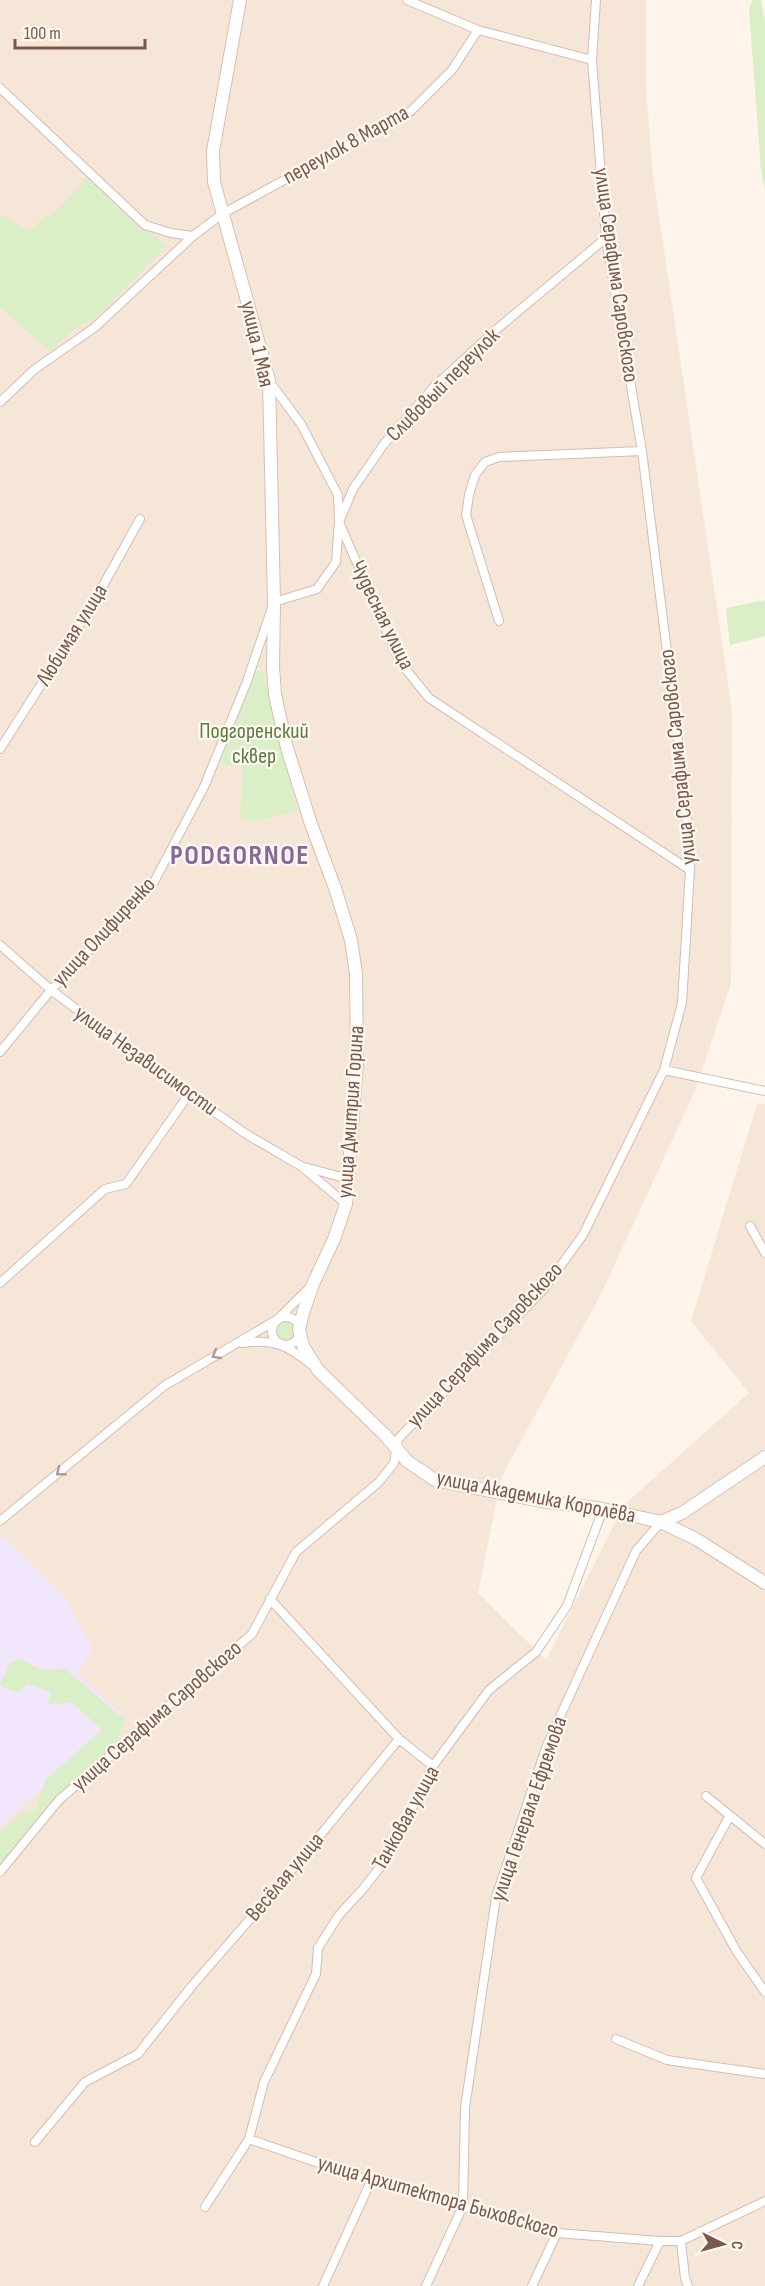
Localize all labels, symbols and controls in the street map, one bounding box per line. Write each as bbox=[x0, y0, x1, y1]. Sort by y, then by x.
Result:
scale bar bbox=[15, 12, 146, 50]
text: 100 m bbox=[24, 23, 61, 44]
street label: переулок 8 Марта bbox=[278, 99, 414, 191]
street label: улица Серафима Саровского bbox=[588, 166, 644, 384]
street label: улица 1 Мая bbox=[234, 298, 280, 390]
street label: Сливовый переулок bbox=[380, 322, 506, 448]
street label: Чудесная улица bbox=[344, 556, 420, 674]
street label: Любимая улица bbox=[30, 579, 114, 692]
street label: улица Серафима Саровского bbox=[653, 648, 703, 866]
park label: Подгоренский сквер bbox=[199, 718, 309, 770]
district label: PODGORNOE bbox=[170, 839, 310, 872]
street label: улица Олифиренко bbox=[47, 872, 161, 992]
street label: улица Независимости bbox=[69, 1000, 223, 1122]
street label: улица Дмитрия Горина bbox=[331, 1025, 371, 1199]
street label: улица Серафима Саровского bbox=[401, 1257, 569, 1433]
one-way arrow bbox=[212, 1348, 222, 1360]
street label: улица Академика Королёва bbox=[434, 1464, 638, 1530]
one-way arrow bbox=[56, 1465, 67, 1476]
street label: улица Серафима Саровского bbox=[66, 1635, 248, 1797]
street label: улица Генерала Ефремова bbox=[485, 1713, 573, 1905]
street label: Танковая улица bbox=[366, 1761, 446, 1875]
street label: Весёлая улица bbox=[240, 1827, 330, 1927]
street label: улица Архитектора Быховского bbox=[314, 2150, 562, 2244]
north arrow bbox=[693, 2214, 753, 2274]
text: С bbox=[727, 2240, 746, 2250]

